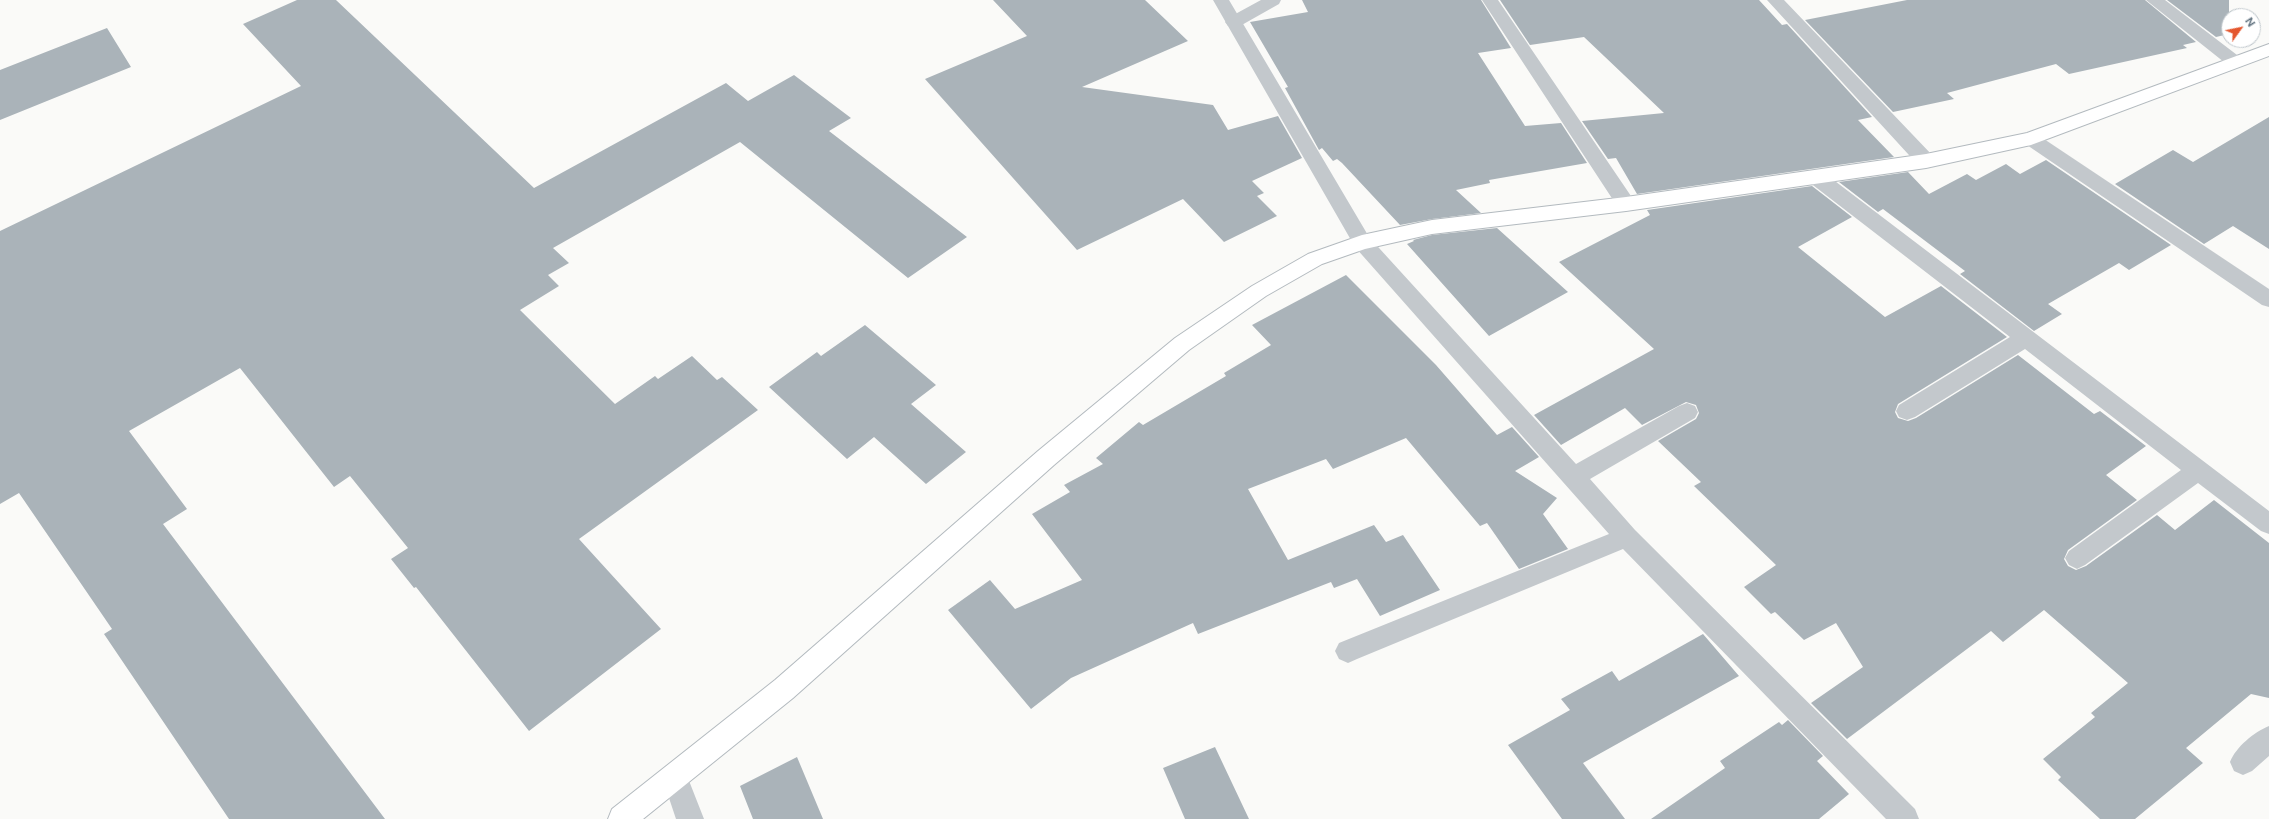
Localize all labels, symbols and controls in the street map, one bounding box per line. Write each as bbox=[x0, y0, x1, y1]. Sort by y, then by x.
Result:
north arrow bbox=[2221, 8, 2261, 48]
text: N bbox=[2243, 15, 2258, 29]

